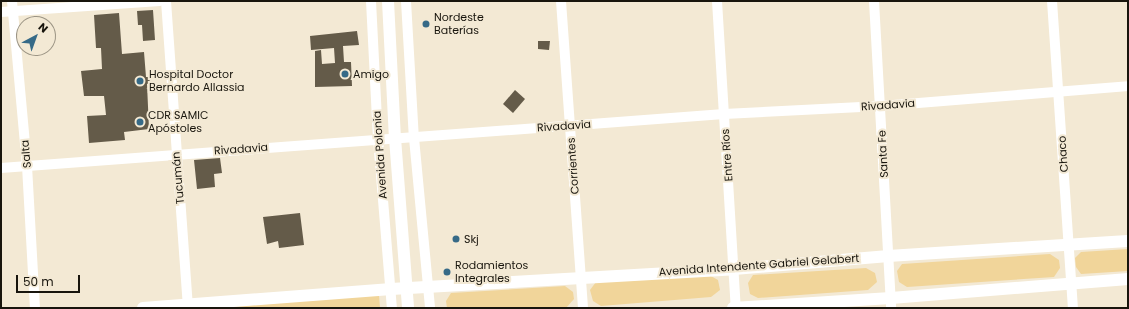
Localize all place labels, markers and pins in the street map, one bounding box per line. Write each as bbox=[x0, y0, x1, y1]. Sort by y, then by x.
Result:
place label: Nordeste Baterías bbox=[434, 11, 484, 37]
marker: Nordeste Baterías bbox=[421, 19, 431, 29]
place label: Amigo bbox=[353, 67, 389, 81]
place label: Hospital Doctor Bernardo Allassia bbox=[149, 68, 245, 94]
marker: Amigo bbox=[340, 69, 350, 79]
marker: Hospital Doctor Bernardo Allassia bbox=[134, 75, 146, 87]
place label: CDR SAMIC Apóstoles bbox=[148, 109, 208, 135]
marker: CDR SAMIC Apóstoles bbox=[135, 117, 145, 127]
place label: Skj bbox=[464, 232, 479, 246]
marker: Skj bbox=[451, 234, 461, 244]
place label: Rodamientos Integrales bbox=[455, 259, 528, 285]
marker: Rodamientos Integrales bbox=[442, 267, 452, 277]

